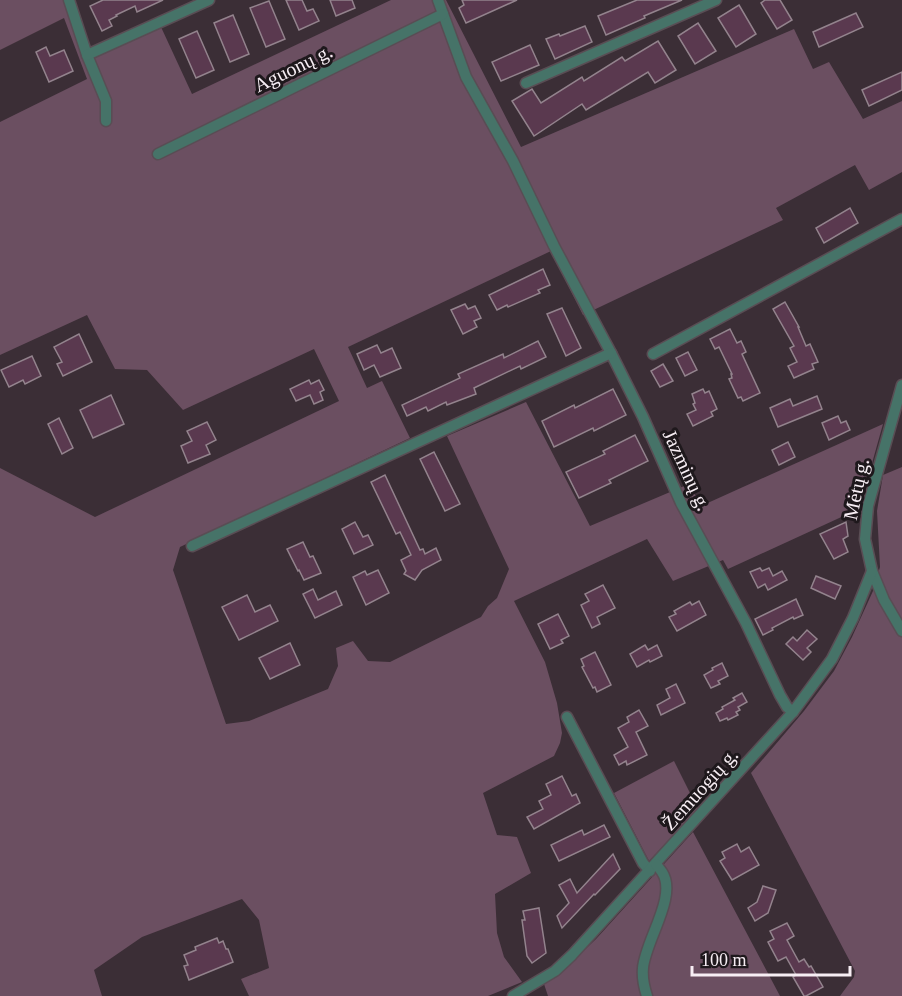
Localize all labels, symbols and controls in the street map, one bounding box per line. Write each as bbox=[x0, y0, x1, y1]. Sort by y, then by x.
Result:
street label: Aguonų g. bbox=[250, 40, 336, 97]
street label: Jazminų g. bbox=[658, 426, 715, 514]
street label: Mėtų g. bbox=[839, 456, 874, 522]
street label: Žemuogių g. bbox=[658, 744, 743, 835]
scale bar bbox=[692, 939, 850, 977]
text: 100 m bbox=[701, 950, 747, 970]

